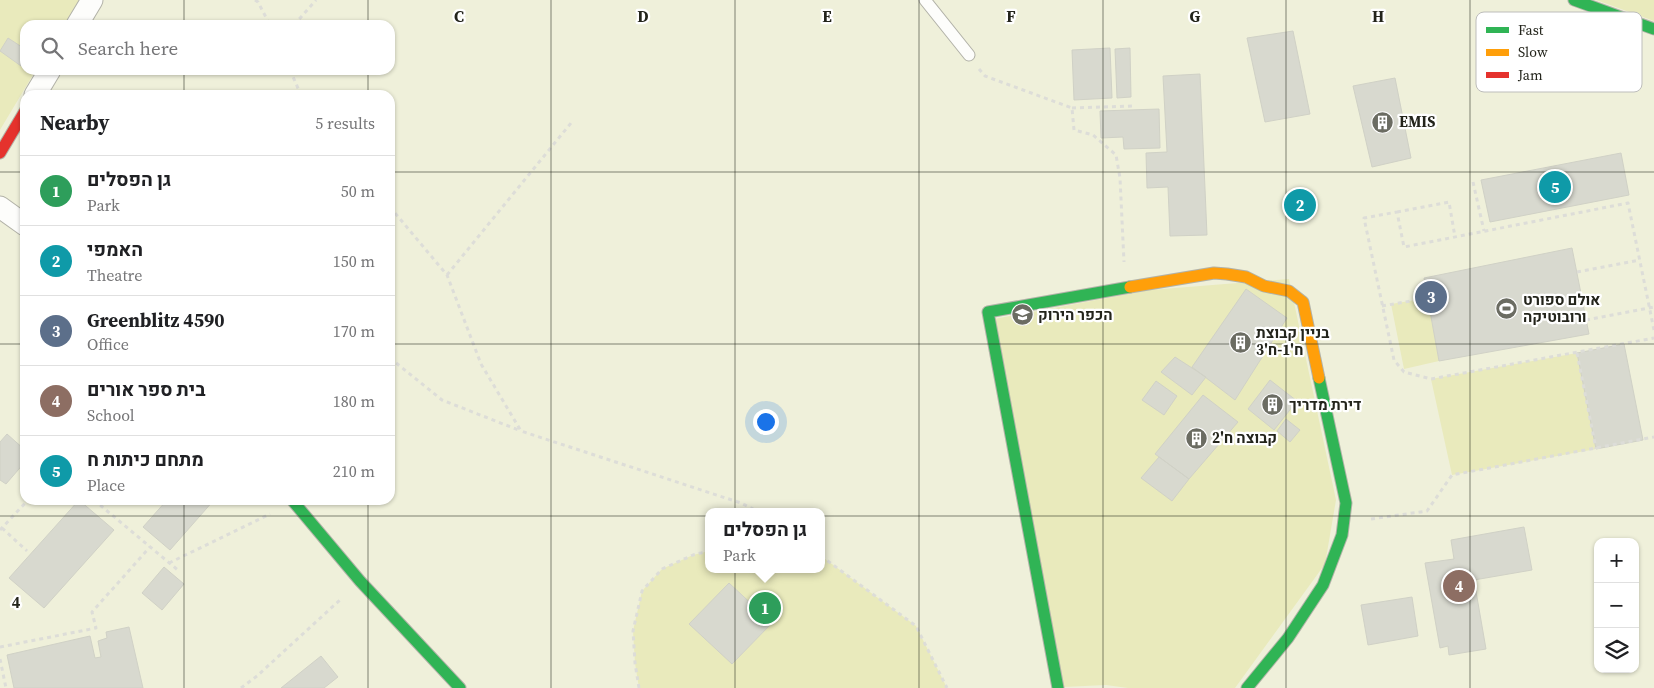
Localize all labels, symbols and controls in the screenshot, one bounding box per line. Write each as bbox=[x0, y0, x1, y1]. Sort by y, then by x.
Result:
text: C bbox=[454, 5, 464, 27]
text: D bbox=[637, 5, 649, 27]
text: E bbox=[822, 5, 832, 27]
text: F bbox=[1006, 5, 1016, 27]
text: G bbox=[1190, 5, 1201, 27]
text: H bbox=[1372, 5, 1384, 27]
legend bbox=[1476, 12, 1642, 92]
search box bbox=[20, 20, 395, 75]
text: Fast bbox=[1518, 20, 1544, 40]
icon: search bbox=[38, 34, 66, 62]
text: Search here bbox=[78, 35, 178, 61]
text: Slow bbox=[1518, 42, 1548, 62]
text: Jam bbox=[1517, 65, 1543, 85]
text: Nearby bbox=[40, 108, 110, 137]
building icon: EMIS bbox=[1371, 110, 1395, 134]
place label: EMIS bbox=[1399, 111, 1435, 132]
text: 5 results bbox=[315, 112, 375, 134]
text: גן הפסלים bbox=[87, 166, 171, 192]
pin: 5 bbox=[1539, 168, 1571, 206]
text: 1 bbox=[52, 180, 60, 202]
text: 50 m bbox=[341, 180, 375, 202]
pin: 2 bbox=[1284, 186, 1316, 224]
text: Park bbox=[87, 194, 120, 216]
text: האמפי bbox=[87, 236, 143, 262]
text: 2 bbox=[52, 250, 60, 272]
text: 150 m bbox=[333, 250, 375, 272]
text: Theatre bbox=[87, 264, 142, 286]
pin: 3 bbox=[1415, 278, 1447, 316]
place label: אולם ספורט ורובוטיקה bbox=[1523, 289, 1600, 327]
sports icon: אולם ספורט ורובוטיקה bbox=[1495, 297, 1519, 321]
school or university icon: הכפר הירוק bbox=[1010, 303, 1034, 327]
place label: הכפר הירוק bbox=[1038, 304, 1113, 325]
text: Greenblitz 4590 bbox=[87, 307, 225, 333]
text: 3 bbox=[52, 320, 60, 342]
text: 170 m bbox=[333, 320, 375, 342]
place label: בניין קבוצת ח'1-ח'3 bbox=[1256, 322, 1329, 360]
building icon: בניין קבוצת ח'1-ח'3 bbox=[1228, 330, 1252, 354]
text: Office bbox=[87, 333, 129, 355]
text: בית ספר אורים bbox=[87, 376, 206, 402]
text: 4 bbox=[52, 390, 60, 412]
text: 180 m bbox=[333, 390, 375, 412]
building icon: דירת מדריך bbox=[1261, 393, 1285, 417]
place label: דירת מדריך bbox=[1289, 394, 1362, 415]
text: School bbox=[87, 404, 135, 426]
your location bbox=[753, 409, 779, 435]
building icon: קבוצה ח'2 bbox=[1184, 426, 1208, 450]
place label: קבוצה ח'2 bbox=[1212, 427, 1277, 448]
text: מתחם כיתות ח bbox=[87, 446, 204, 472]
text: 5 bbox=[52, 460, 60, 482]
text: 210 m bbox=[333, 460, 375, 482]
text: Place bbox=[87, 474, 125, 496]
popup bbox=[705, 508, 825, 573]
text: גן הפסלים bbox=[723, 516, 807, 542]
map controls bbox=[1594, 538, 1639, 673]
button: + bbox=[1594, 538, 1639, 583]
text: Park bbox=[723, 544, 756, 566]
pin: 4 bbox=[1443, 567, 1475, 605]
button: − bbox=[1594, 583, 1639, 628]
pin: 1 bbox=[749, 589, 781, 627]
text: 4 bbox=[12, 591, 21, 613]
button: layers bbox=[1594, 628, 1639, 673]

